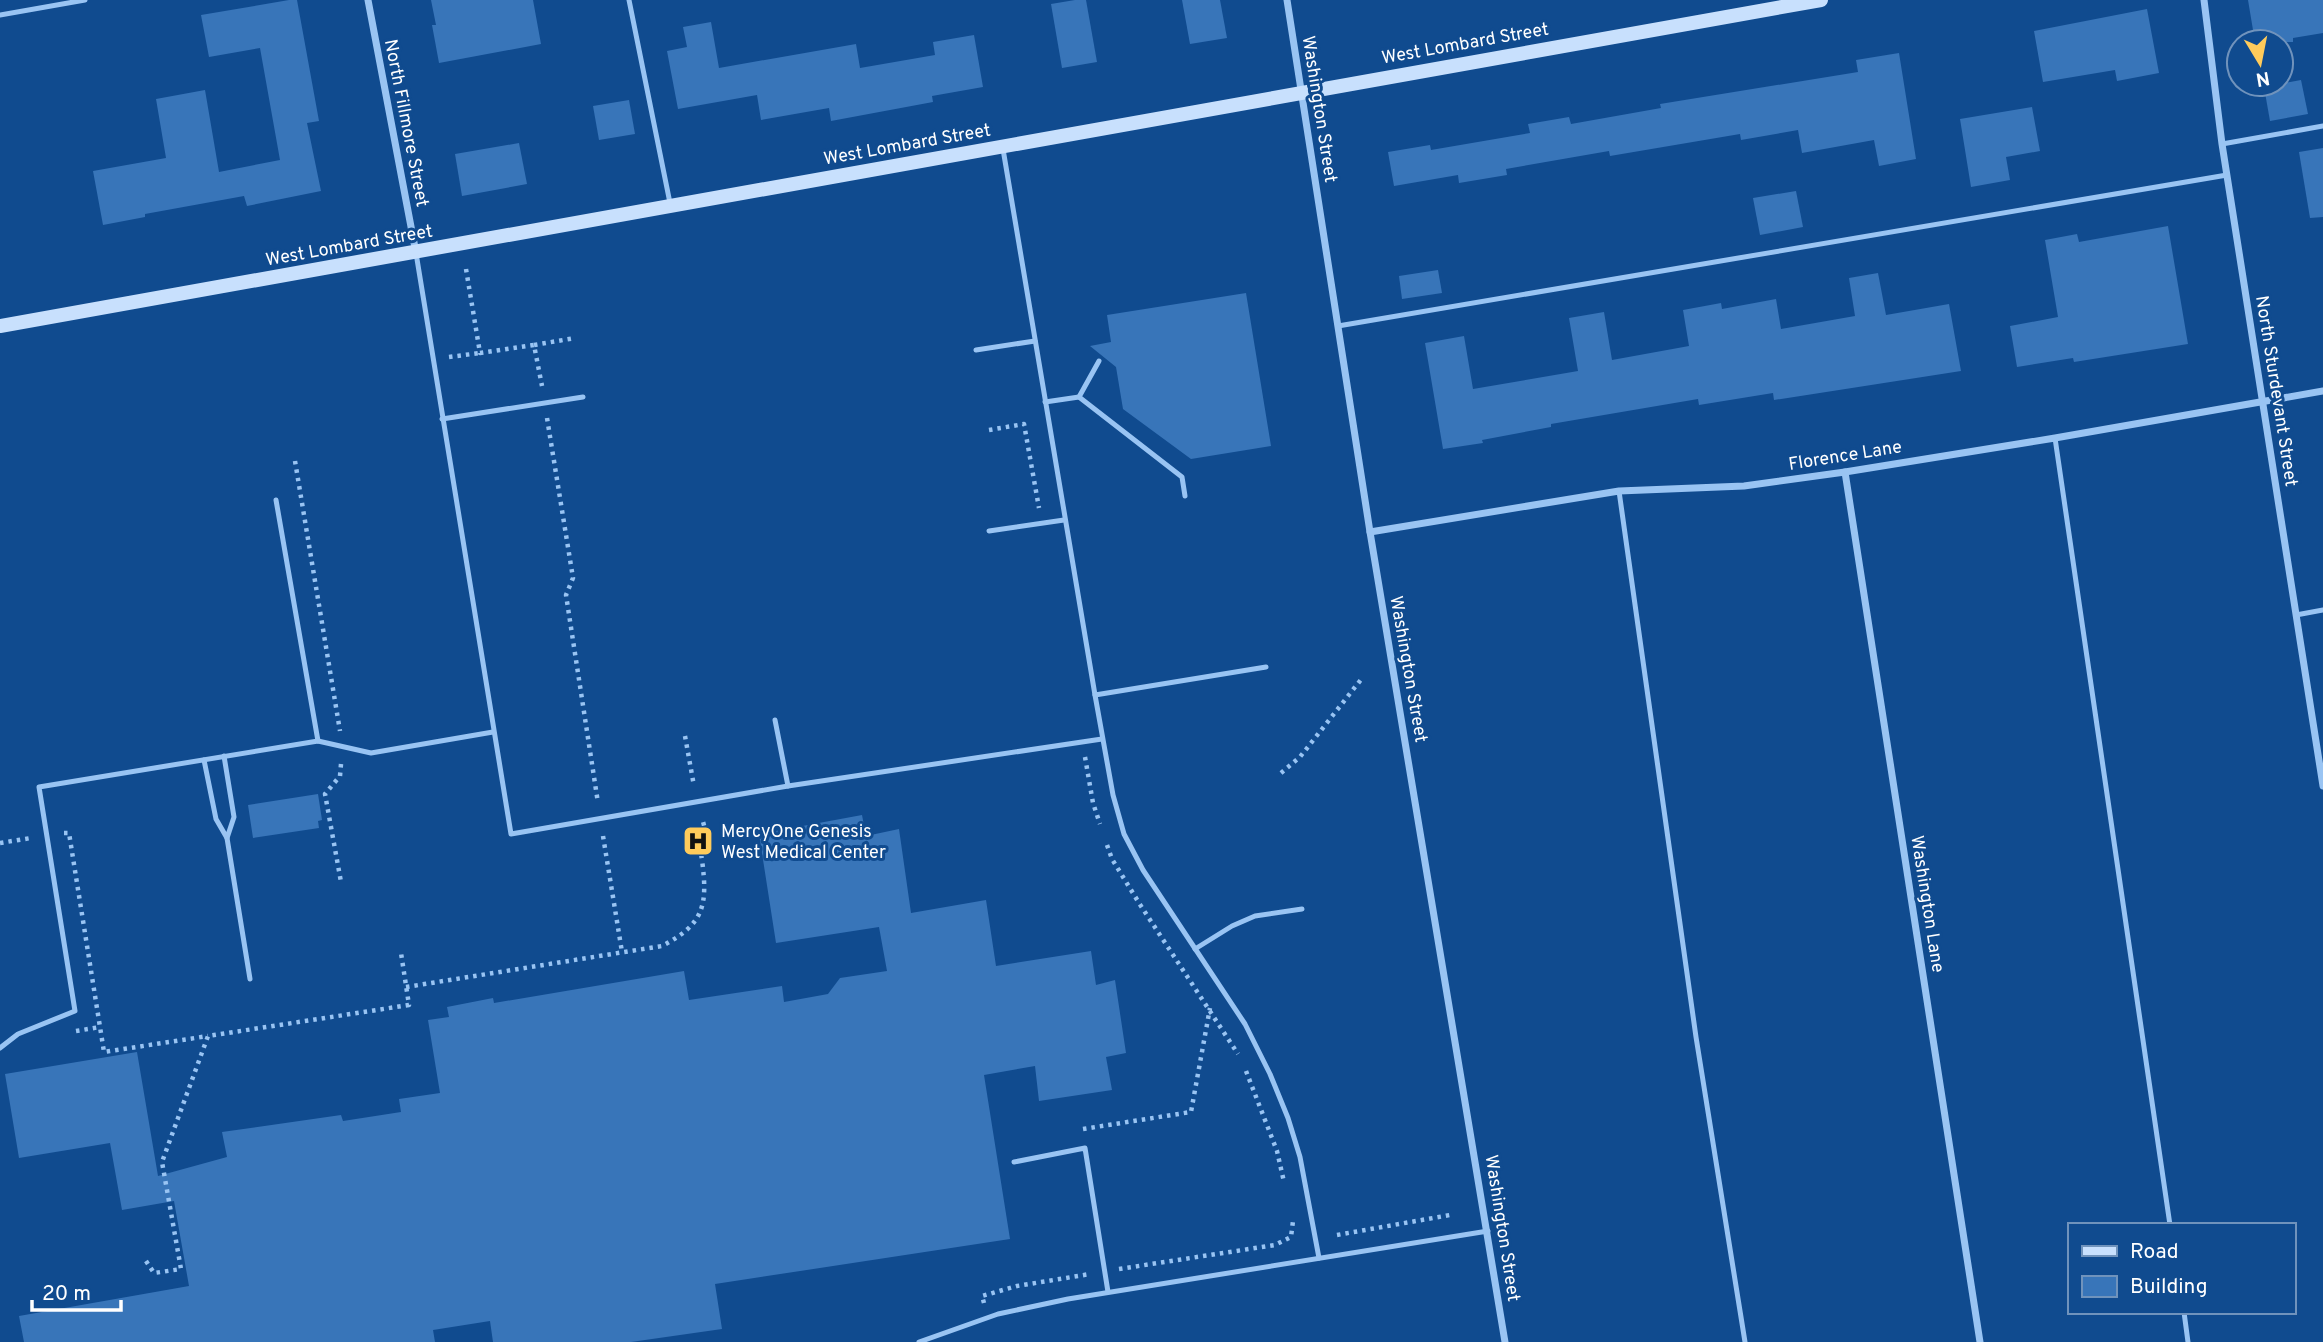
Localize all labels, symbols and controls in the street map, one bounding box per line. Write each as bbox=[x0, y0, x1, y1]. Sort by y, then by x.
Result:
street label: West Lombard Street bbox=[1380, 18, 1551, 71]
north arrow bbox=[2225, 28, 2295, 98]
street label: Washington Street bbox=[1296, 34, 1341, 184]
street label: North Fillmore Street bbox=[378, 37, 433, 209]
text: N bbox=[2254, 65, 2271, 91]
street label: West Lombard Street bbox=[822, 119, 993, 172]
street label: West Lombard Street bbox=[264, 220, 435, 273]
street label: North Sturdevant Street bbox=[2249, 294, 2302, 488]
street label: Florence Lane bbox=[1787, 436, 1904, 477]
street label: Washington Street bbox=[1383, 594, 1432, 744]
place label: MercyOne Genesis West Medical Center bbox=[721, 821, 886, 865]
hospital icon: MercyOne Genesis West Medical Center bbox=[681, 824, 715, 858]
street label: Washington Lane bbox=[1904, 834, 1949, 974]
street label: Washington Street bbox=[1479, 1153, 1524, 1303]
legend bbox=[2068, 1223, 2295, 1314]
text: Road bbox=[2130, 1239, 2179, 1266]
scale bar bbox=[32, 1268, 121, 1312]
text: Building bbox=[2130, 1274, 2208, 1301]
text: 20 m bbox=[42, 1281, 91, 1308]

